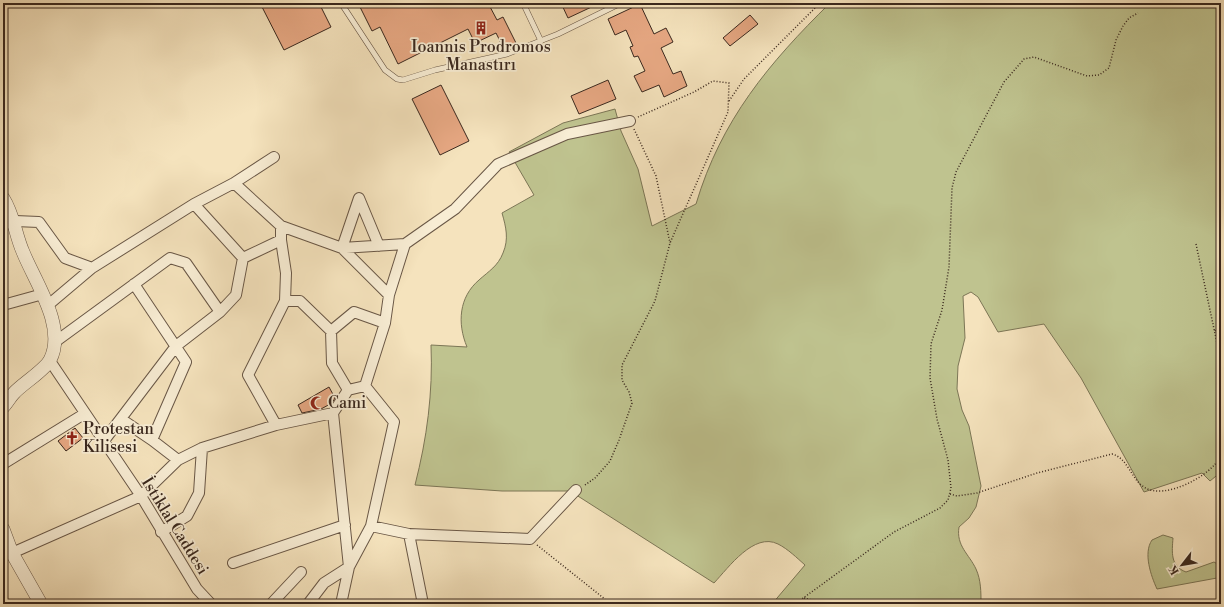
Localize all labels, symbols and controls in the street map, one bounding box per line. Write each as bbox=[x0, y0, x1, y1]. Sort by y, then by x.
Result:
building icon: Ioannis Prodromos Manastırı bbox=[473, 20, 489, 36]
place label: Ioannis Prodromos Manastırı bbox=[411, 37, 551, 75]
place label: Cami bbox=[328, 393, 366, 413]
mosque icon: Cami bbox=[309, 395, 325, 411]
place label: Protestan Kilisesi bbox=[83, 419, 154, 457]
church icon: Protestan Kilisesi bbox=[64, 430, 80, 446]
street label: İstiklal Caddesi bbox=[137, 473, 215, 578]
north arrow bbox=[1162, 545, 1202, 585]
text: K bbox=[1165, 561, 1183, 577]

